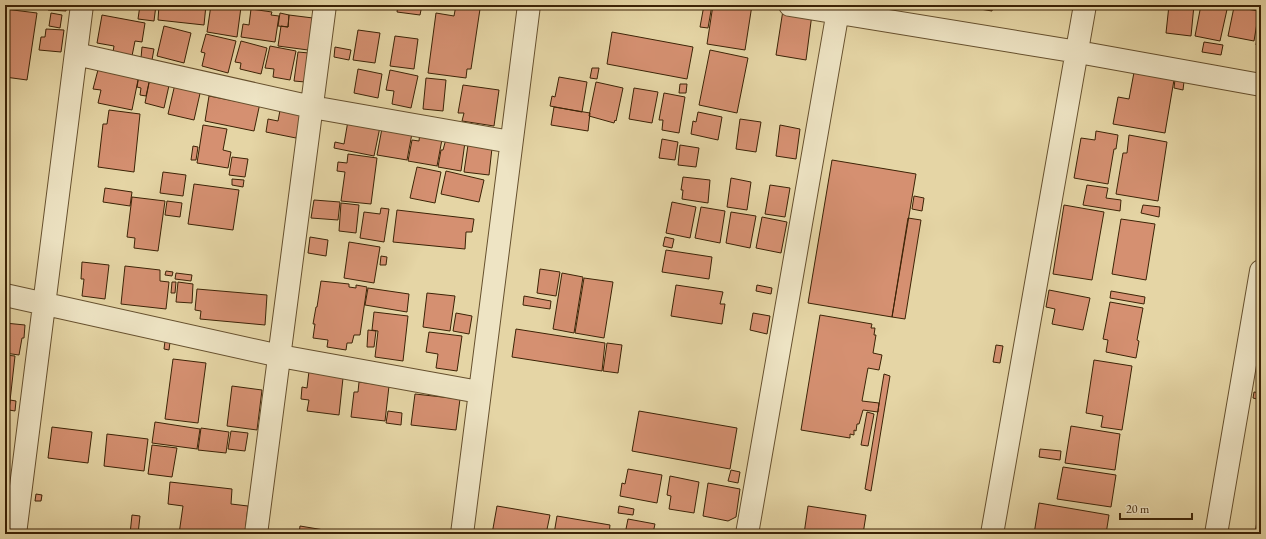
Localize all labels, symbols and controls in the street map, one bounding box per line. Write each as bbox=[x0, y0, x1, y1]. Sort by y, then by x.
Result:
scale bar bbox=[1120, 495, 1192, 521]
text: 20 m bbox=[1126, 501, 1150, 517]

